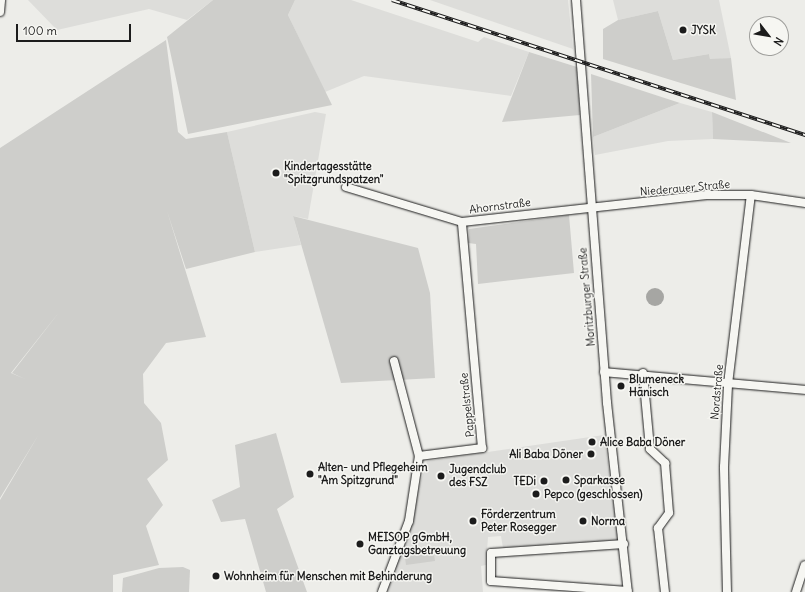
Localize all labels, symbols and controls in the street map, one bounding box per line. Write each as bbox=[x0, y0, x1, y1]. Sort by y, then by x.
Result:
scale bar bbox=[18, 16, 133, 42]
north arrow bbox=[749, 16, 789, 56]
text: 100 m bbox=[23, 23, 57, 38]
place label: JYSK bbox=[691, 23, 716, 37]
marker: JYSK bbox=[678, 25, 688, 35]
text: N bbox=[770, 35, 786, 49]
place label: Kindertagesstätte "Spitzgrundspatzen" bbox=[284, 160, 384, 186]
marker: Kindertagesstätte "Spitzgrundspatzen" bbox=[271, 168, 281, 178]
street label: Niederauer Straße bbox=[639, 177, 731, 199]
street label: Ahornstraße bbox=[469, 196, 531, 216]
street label: Moritzburger Straße bbox=[576, 247, 598, 347]
street label: Nordstraße bbox=[708, 364, 726, 420]
street label: Pappelstraße bbox=[457, 372, 477, 438]
place label: Blumeneck Hänisch bbox=[629, 373, 684, 399]
marker: Blumeneck Hänisch bbox=[616, 381, 626, 391]
place label: Alice Baba Döner bbox=[600, 435, 685, 449]
marker: Alice Baba Döner bbox=[587, 437, 597, 447]
place label: Ali Baba Döner bbox=[509, 447, 583, 461]
marker: Ali Baba Döner bbox=[586, 449, 596, 459]
place label: Alten- und Pflegeheim "Am Spitzgrund" bbox=[318, 461, 428, 487]
place label: Jugendclub des FSZ bbox=[449, 463, 506, 489]
marker: Alten- und Pflegeheim "Am Spitzgrund" bbox=[305, 469, 315, 479]
marker: Jugendclub des FSZ bbox=[436, 471, 446, 481]
place label: Sparkasse bbox=[574, 473, 625, 487]
place label: TEDi bbox=[514, 474, 536, 488]
marker: Sparkasse bbox=[561, 475, 571, 485]
marker: TEDi bbox=[539, 476, 549, 486]
place label: Pepco (geschlossen) bbox=[544, 487, 643, 501]
marker: Pepco (geschlossen) bbox=[531, 489, 541, 499]
place label: Förderzentrum Peter Rosegger bbox=[481, 508, 556, 534]
place label: Norma bbox=[591, 514, 625, 528]
marker: Förderzentrum Peter Rosegger bbox=[468, 516, 478, 526]
marker: Norma bbox=[578, 516, 588, 526]
place label: MEISOP gGmbH, Ganztagsbetreuung bbox=[368, 531, 466, 557]
marker: MEISOP gGmbH, Ganztagsbetreuung bbox=[355, 539, 365, 549]
place label: Wohnheim für Menschen mit Behinderung bbox=[224, 569, 432, 583]
marker: Wohnheim für Menschen mit Behinderung bbox=[211, 571, 221, 581]

